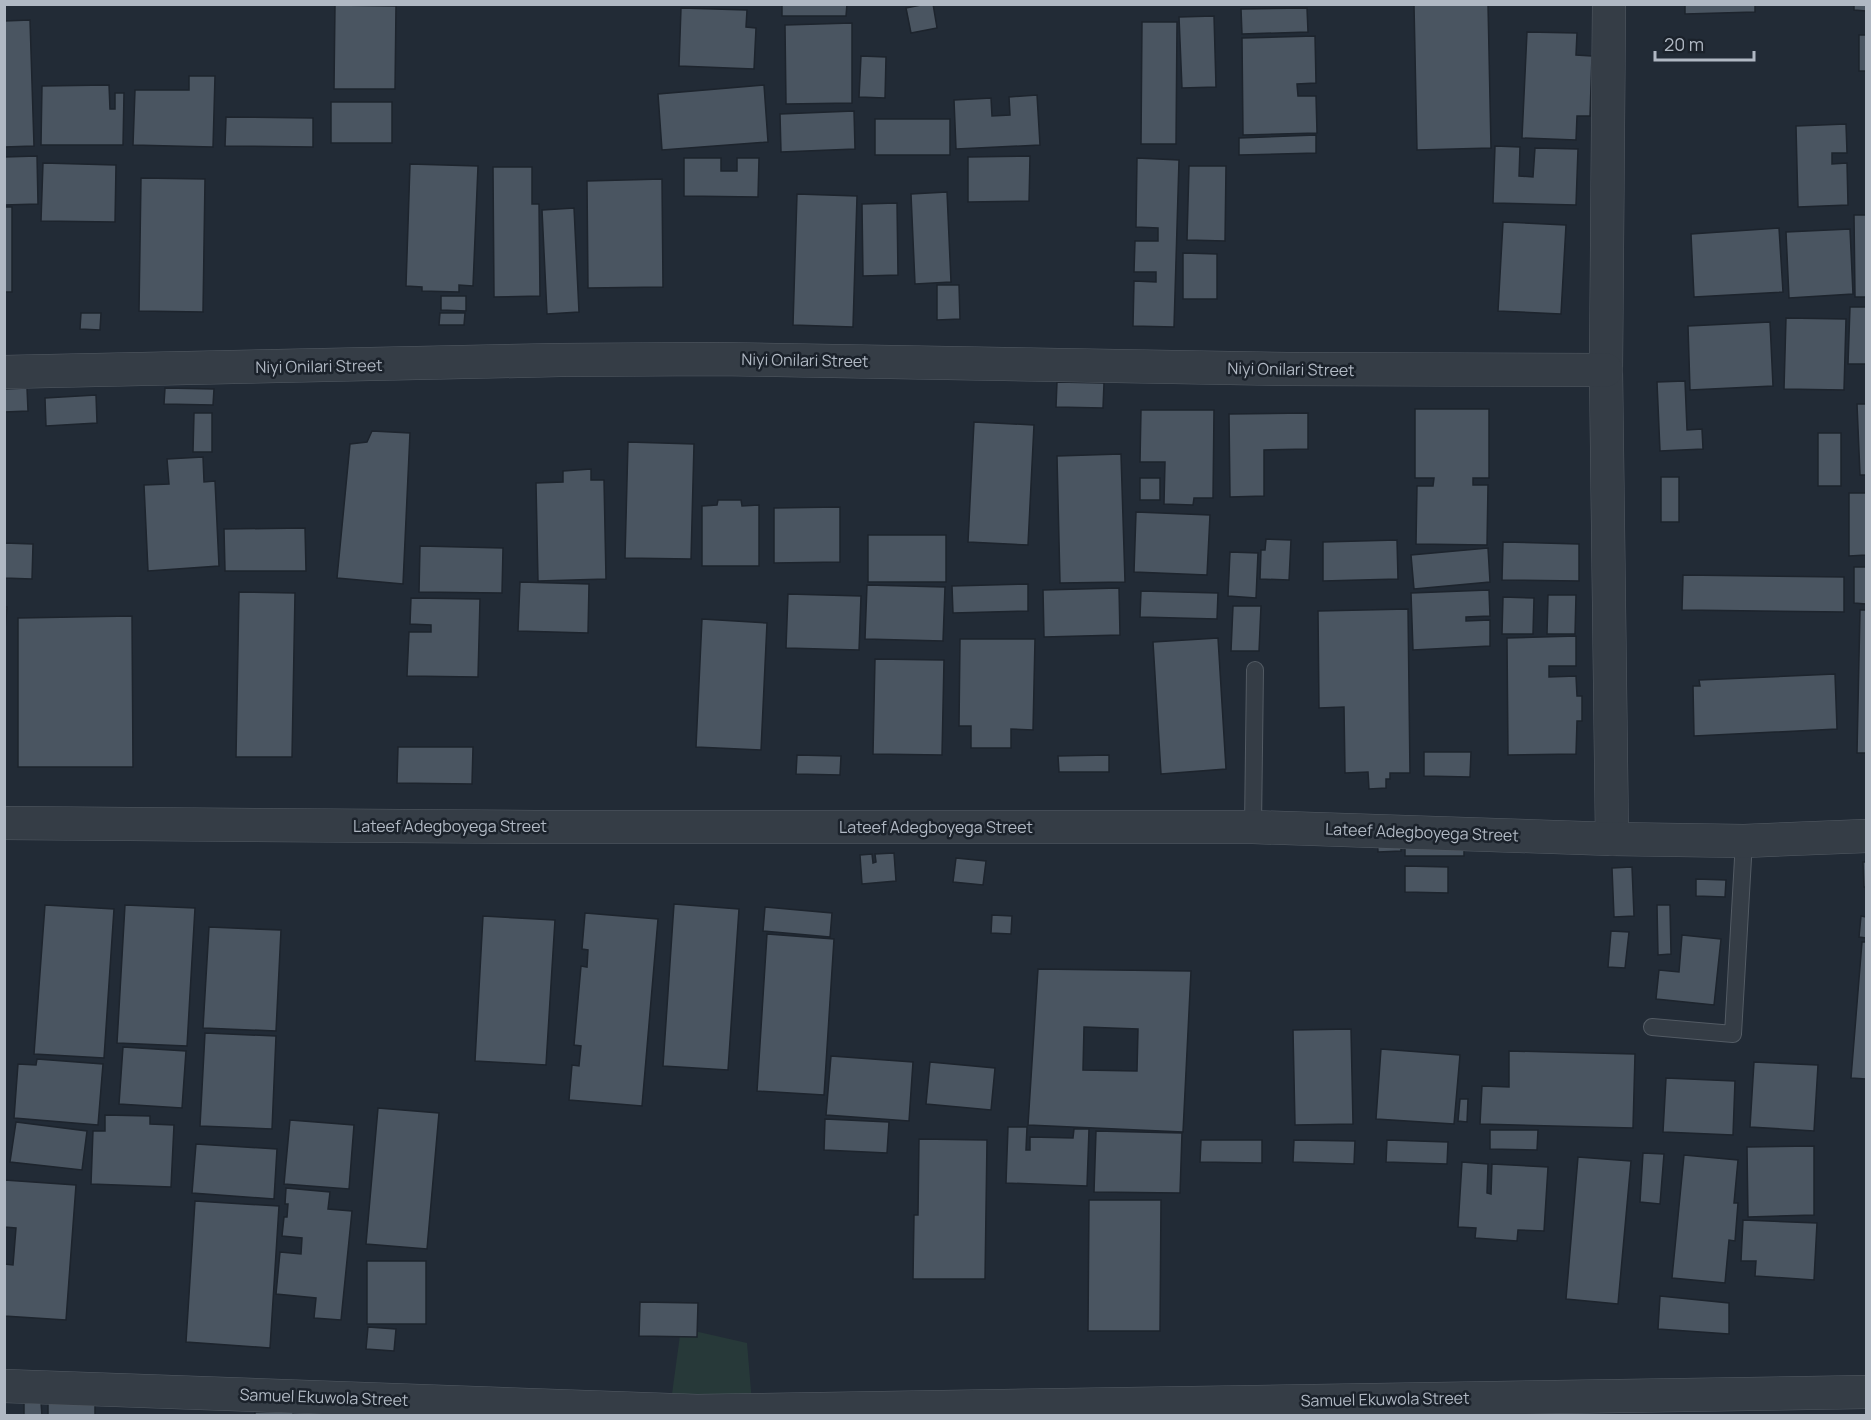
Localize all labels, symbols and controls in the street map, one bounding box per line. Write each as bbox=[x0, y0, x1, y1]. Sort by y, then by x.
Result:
scale bar bbox=[1655, 24, 1754, 62]
text: 20 m bbox=[1664, 32, 1704, 56]
street label: Niyi Onilari Street bbox=[741, 348, 869, 372]
street label: Niyi Onilari Street bbox=[255, 354, 383, 378]
street label: Niyi Onilari Street bbox=[1227, 357, 1355, 381]
street label: Lateef Adegboyega Street bbox=[353, 815, 547, 837]
street label: Lateef Adegboyega Street bbox=[839, 816, 1033, 838]
street label: Lateef Adegboyega Street bbox=[1325, 818, 1519, 846]
street label: Samuel Ekuwola Street bbox=[239, 1383, 409, 1411]
street label: Samuel Ekuwola Street bbox=[1300, 1387, 1470, 1411]

